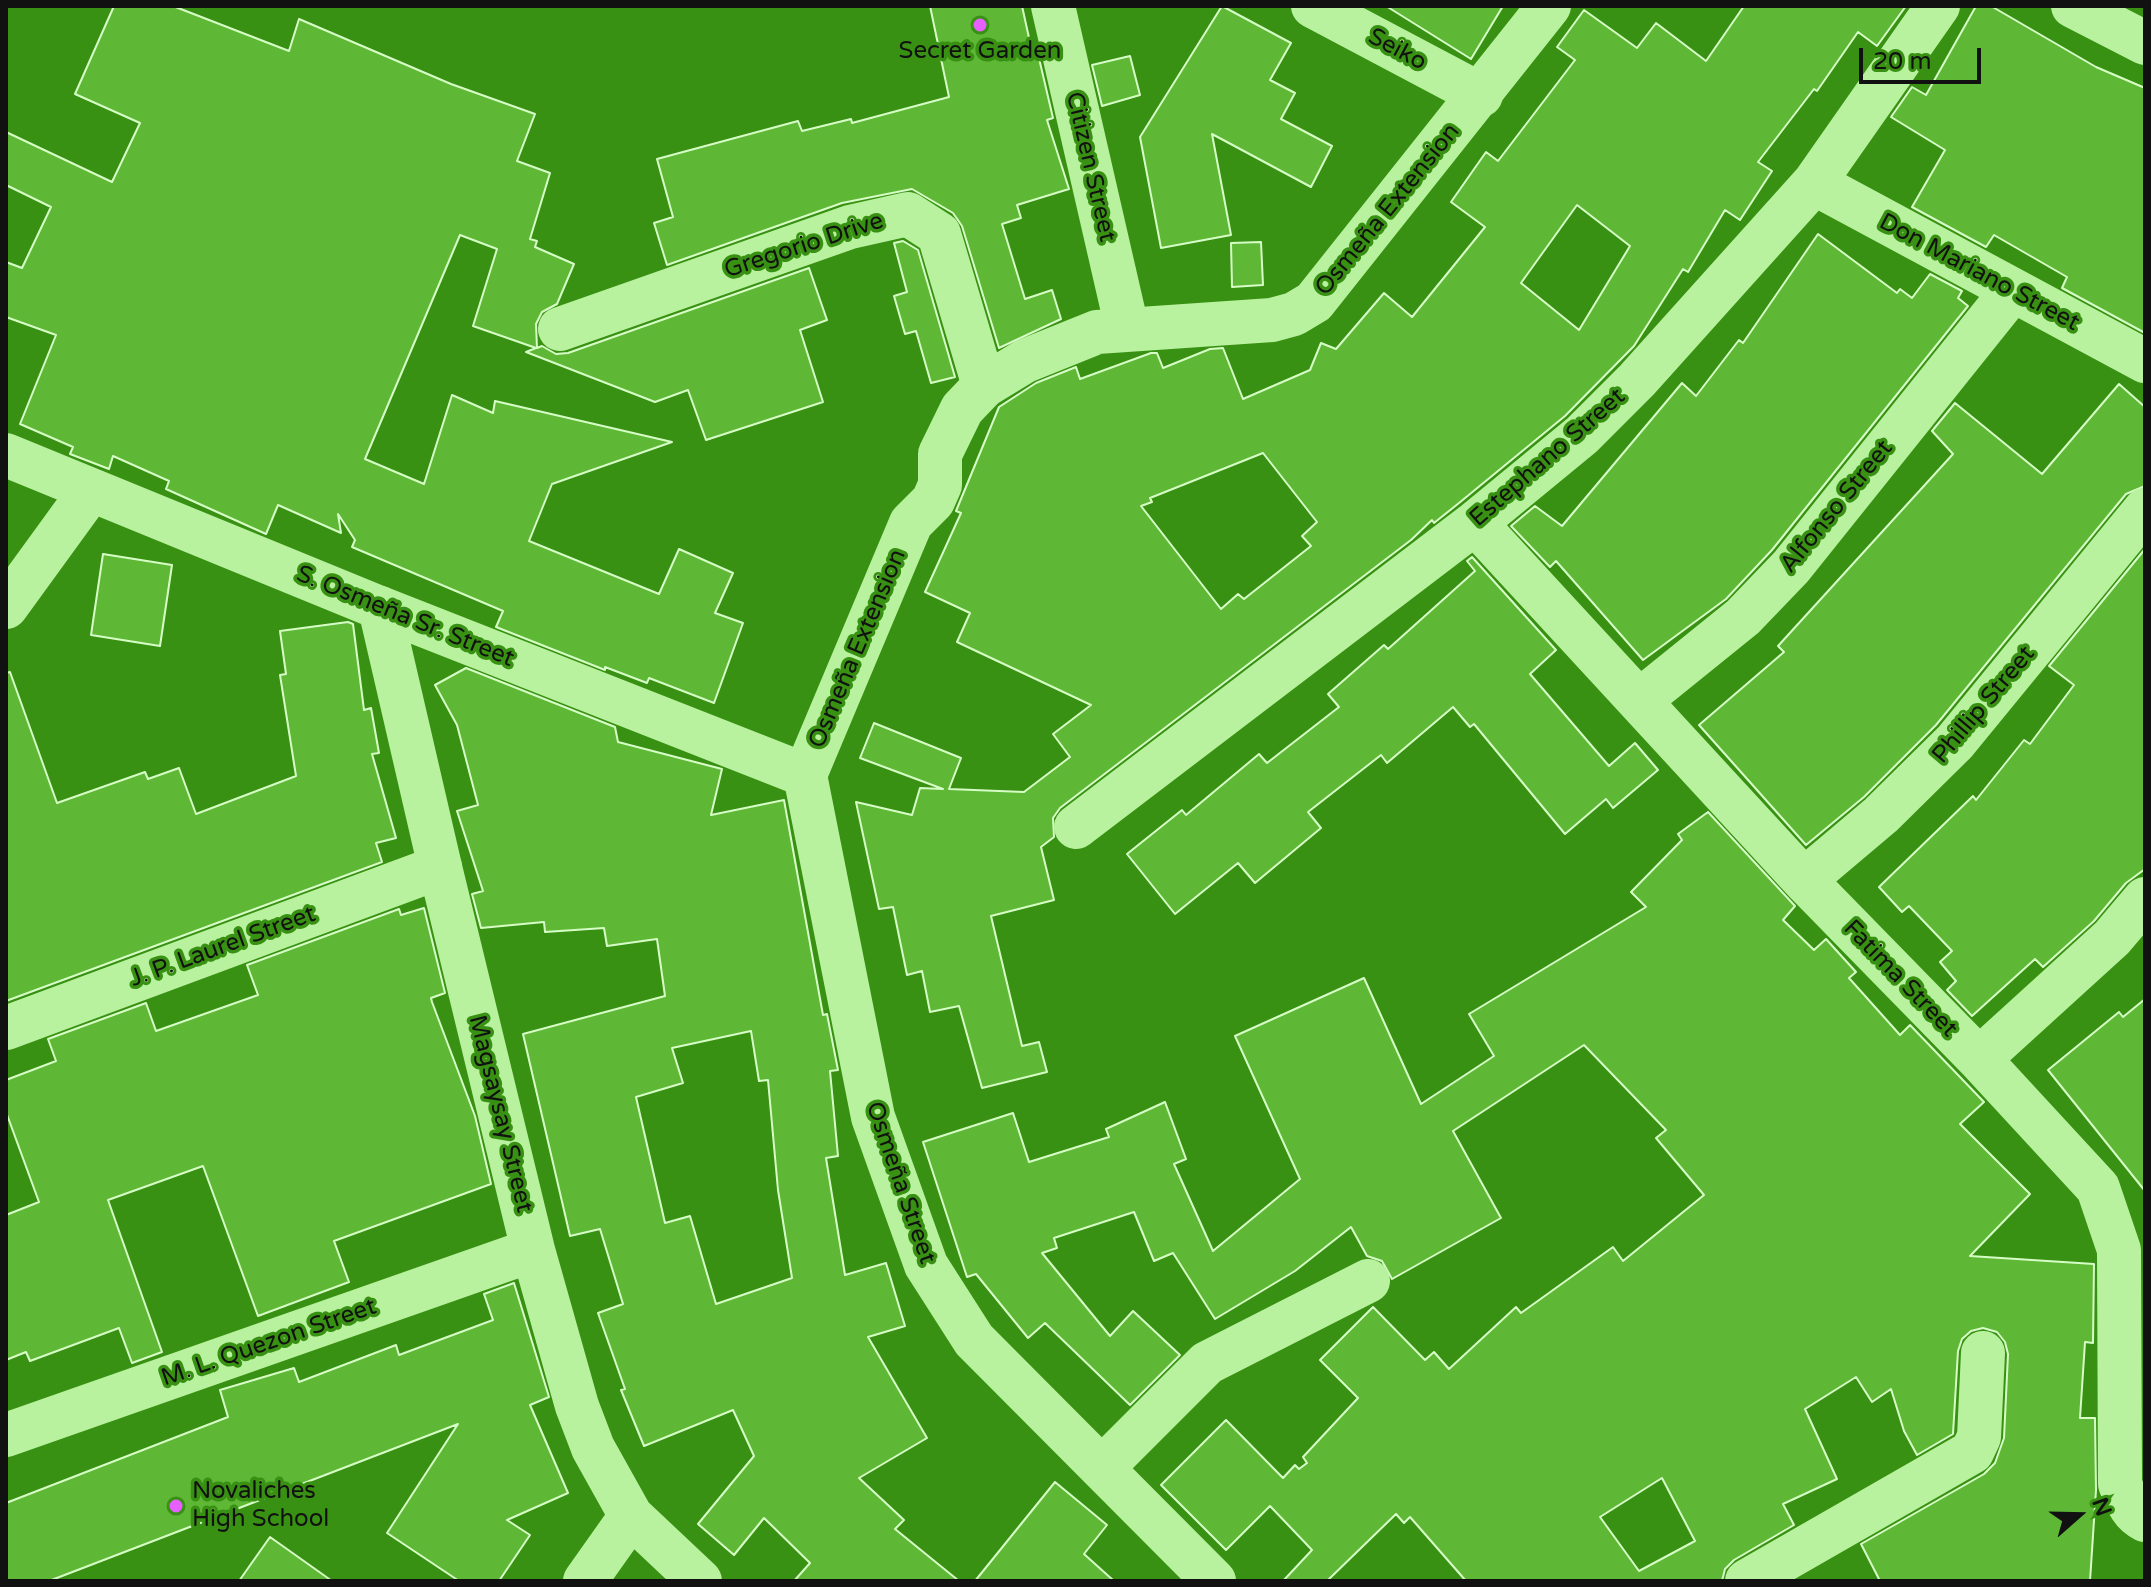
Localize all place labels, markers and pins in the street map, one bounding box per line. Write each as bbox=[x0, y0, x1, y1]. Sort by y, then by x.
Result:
marker: Secret Garden bbox=[971, 16, 989, 34]
place label: Secret Garden bbox=[899, 38, 1061, 66]
place label: Novaliches High School bbox=[192, 1478, 329, 1534]
marker: Novaliches High School bbox=[167, 1497, 185, 1515]

